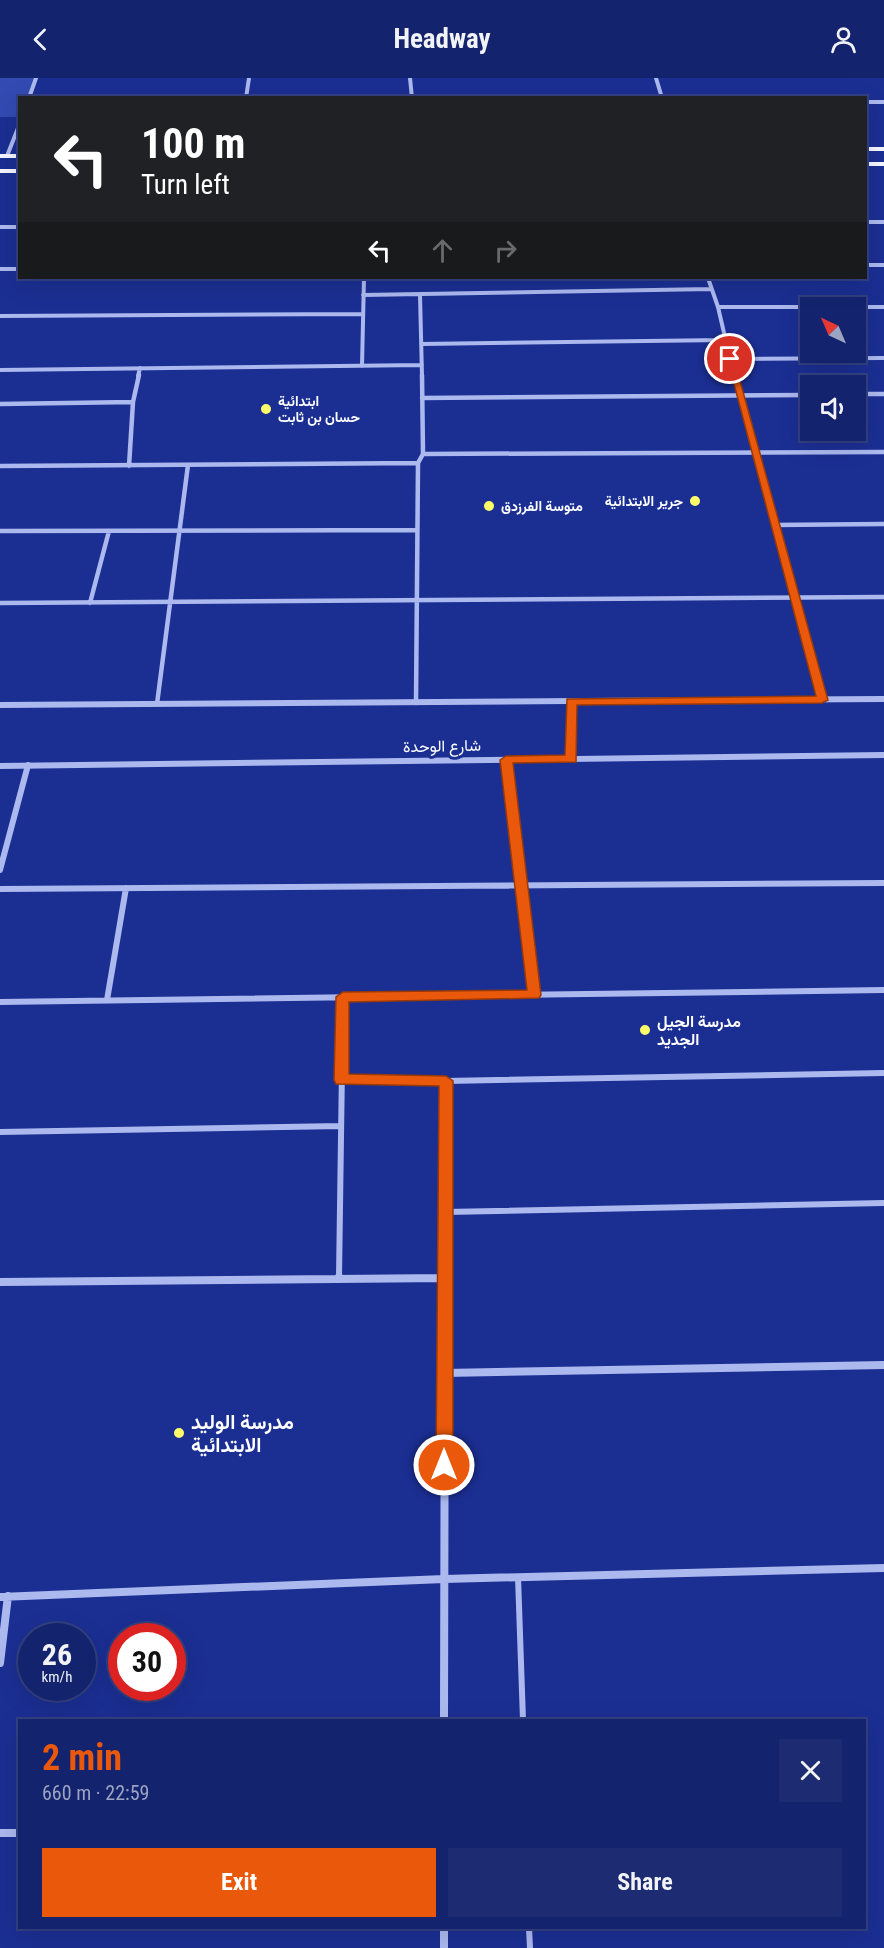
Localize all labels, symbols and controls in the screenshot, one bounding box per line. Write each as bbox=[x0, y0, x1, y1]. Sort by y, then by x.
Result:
icon: back bbox=[24, 23, 57, 56]
text: Headway bbox=[393, 23, 491, 55]
icon: person bbox=[827, 23, 860, 56]
text: 100 m bbox=[141, 119, 246, 168]
icon: left bbox=[42, 120, 120, 198]
text: Turn left bbox=[141, 169, 230, 201]
icon: left bbox=[363, 234, 396, 267]
icon: ahead bbox=[426, 234, 459, 267]
icon: right bbox=[489, 234, 522, 267]
north arrow bbox=[800, 297, 866, 363]
map controls bbox=[800, 297, 866, 441]
pin bbox=[704, 333, 755, 384]
icon: arrive bbox=[713, 342, 746, 375]
button: sound bbox=[800, 375, 866, 441]
place label: ابتدائية حسان بن ثابت bbox=[278, 393, 360, 426]
marker: ابتدائية حسان بن ثابت bbox=[259, 402, 273, 416]
place label: جرير الابتدائية bbox=[605, 493, 683, 510]
marker: جرير الابتدائية bbox=[688, 494, 702, 508]
place label: متوسة الفرزدق bbox=[501, 498, 583, 515]
marker: متوسة الفرزدق bbox=[482, 499, 496, 513]
street label: شارع الوحدة bbox=[403, 736, 481, 758]
place label: مدرسة الجيل الجديد bbox=[657, 1012, 741, 1049]
marker: مدرسة الجيل الجديد bbox=[638, 1023, 652, 1037]
place label: مدرسة الوليد الابتدائية bbox=[191, 1410, 294, 1457]
marker: مدرسة الوليد الابتدائية bbox=[172, 1426, 186, 1440]
position arrow bbox=[412, 1433, 476, 1497]
speed limit sign: 30 bbox=[108, 1623, 186, 1701]
text: 26 bbox=[42, 1637, 72, 1672]
text: km/h bbox=[42, 1668, 72, 1686]
text: 2 min bbox=[42, 1737, 122, 1779]
button: close bbox=[779, 1739, 842, 1802]
text: 660 m · 22:59 bbox=[42, 1781, 149, 1805]
button: Exit bbox=[42, 1848, 436, 1917]
button: Share bbox=[448, 1848, 842, 1917]

